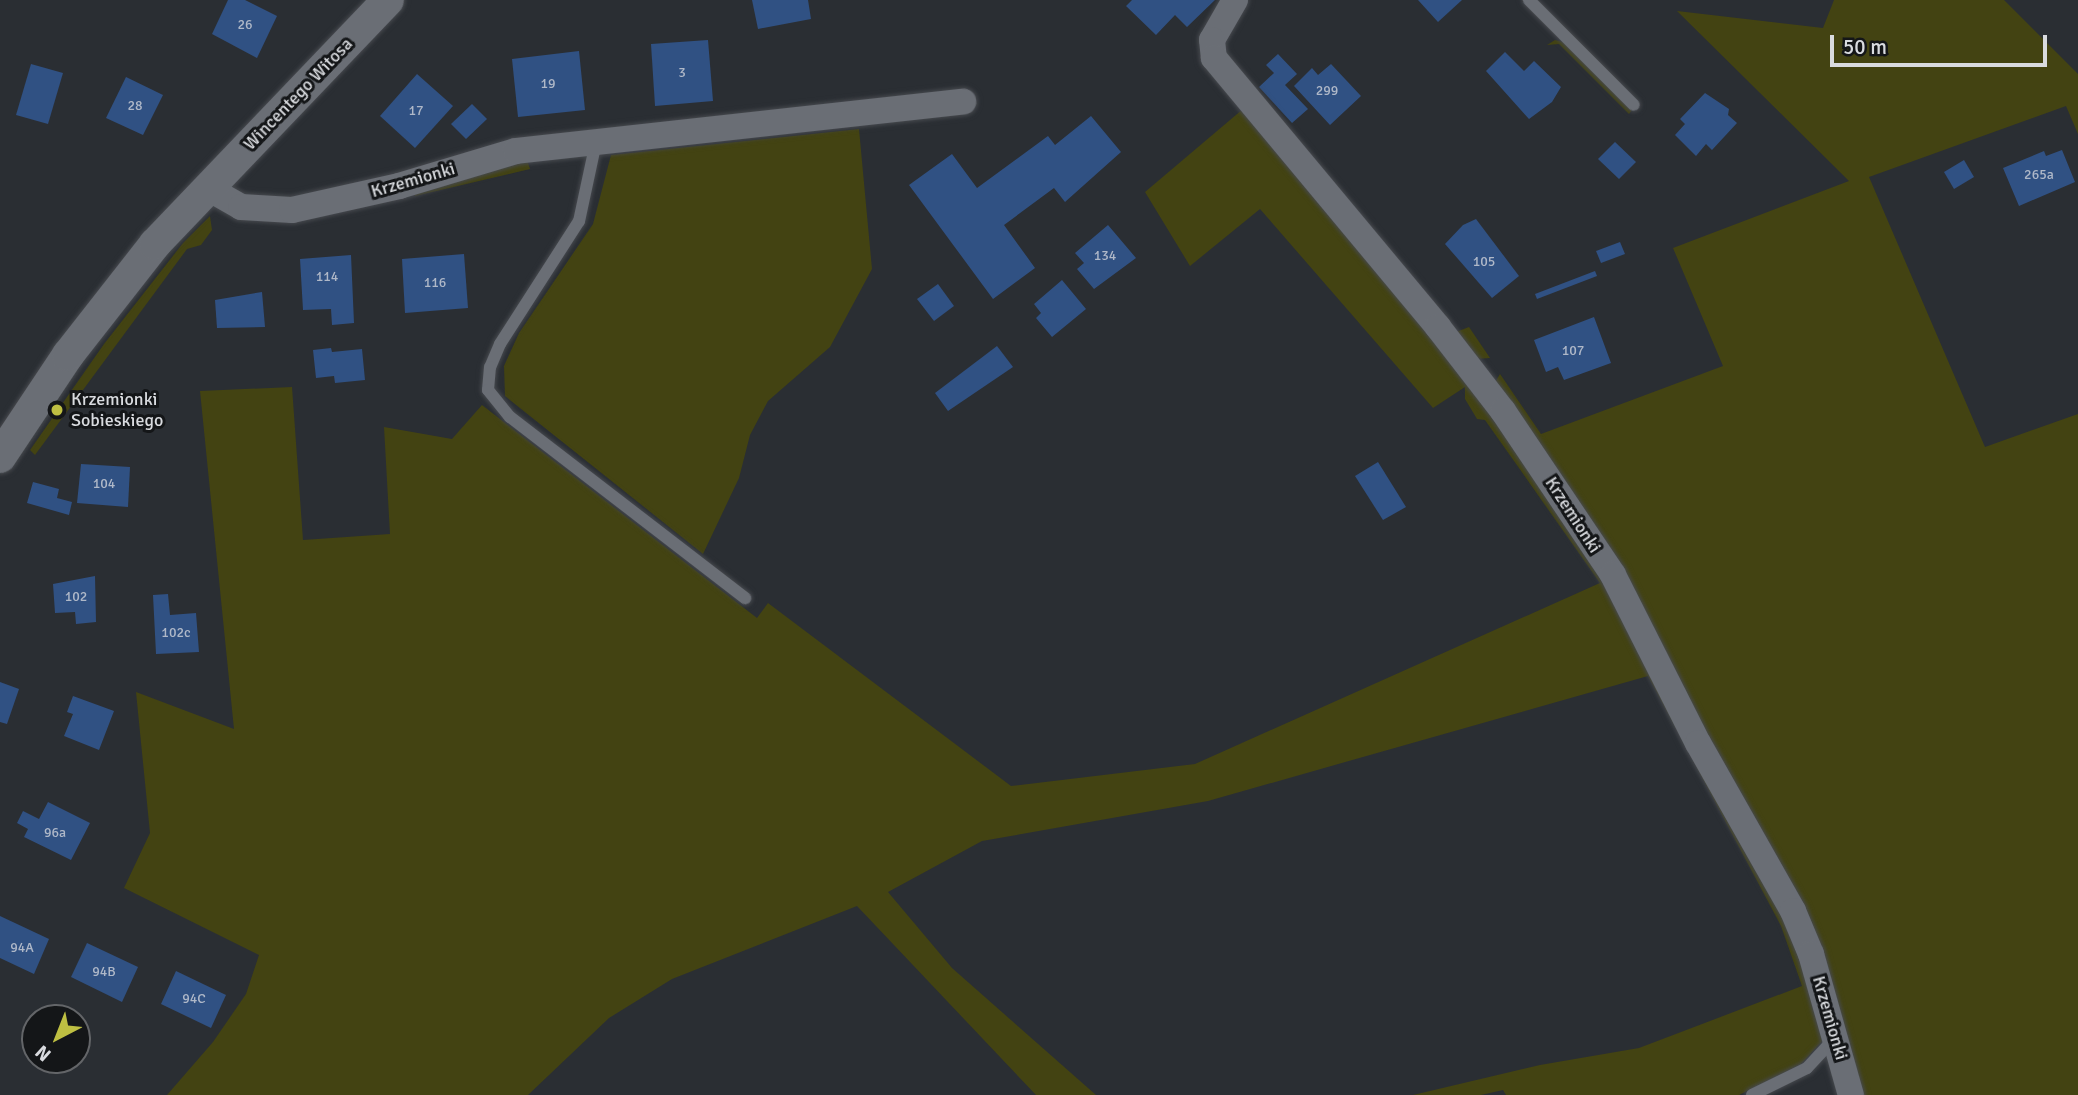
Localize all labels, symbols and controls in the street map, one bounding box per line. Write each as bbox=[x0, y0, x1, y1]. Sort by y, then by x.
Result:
house number: 26 bbox=[237, 17, 253, 33]
scale bar bbox=[1833, 21, 2050, 65]
street label: Wincentego Witosa bbox=[239, 33, 357, 155]
text: 50 m bbox=[1843, 34, 1887, 60]
house number: 3 bbox=[678, 65, 686, 81]
house number: 19 bbox=[540, 76, 556, 92]
house number: 299 bbox=[1316, 83, 1338, 99]
house number: 28 bbox=[127, 98, 143, 114]
house number: 17 bbox=[408, 103, 424, 119]
street label: Krzemionki bbox=[368, 158, 458, 202]
house number: 265a bbox=[2024, 167, 2054, 183]
house number: 134 bbox=[1094, 248, 1116, 264]
house number: 105 bbox=[1473, 254, 1495, 270]
house number: 114 bbox=[316, 269, 338, 285]
house number: 116 bbox=[424, 275, 446, 291]
house number: 107 bbox=[1562, 343, 1584, 359]
place label: Krzemionki Sobieskiego bbox=[71, 389, 163, 432]
marker: Krzemionki Sobieskiego bbox=[49, 402, 65, 418]
street label: Krzemionki bbox=[1540, 473, 1606, 557]
house number: 104 bbox=[93, 476, 115, 492]
house number: 102 bbox=[65, 589, 87, 605]
house number: 102c bbox=[161, 625, 191, 641]
house number: 96a bbox=[44, 825, 66, 841]
house number: 94A bbox=[10, 940, 34, 956]
house number: 94B bbox=[92, 964, 116, 980]
street label: Krzemionki bbox=[1808, 973, 1852, 1063]
house number: 94C bbox=[182, 991, 206, 1007]
north arrow bbox=[21, 1004, 91, 1074]
text: N bbox=[30, 1040, 56, 1066]

